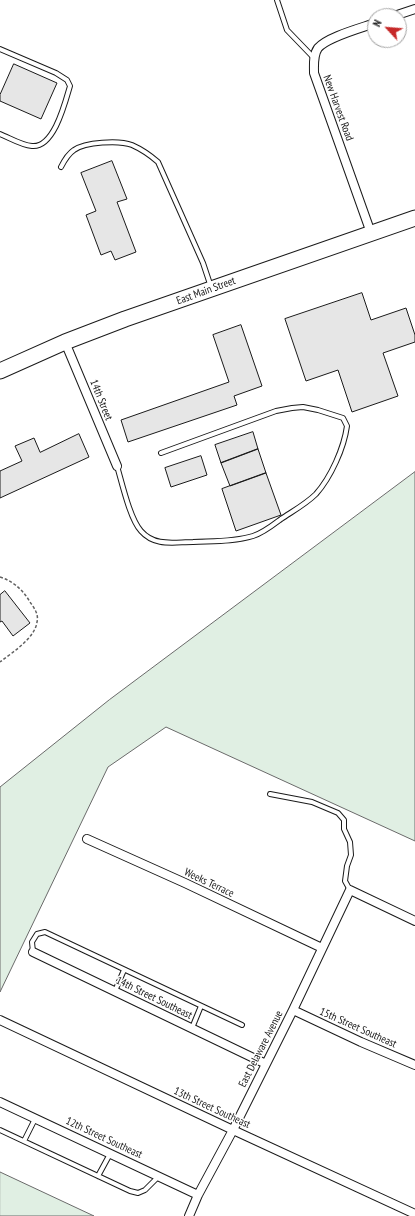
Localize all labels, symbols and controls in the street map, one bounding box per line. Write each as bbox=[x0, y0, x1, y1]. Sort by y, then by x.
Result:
north arrow bbox=[367, 8, 407, 48]
text: N bbox=[370, 17, 385, 29]
street label: New Harvest Road bbox=[320, 73, 356, 143]
street label: East Main Street bbox=[175, 274, 237, 308]
street label: 14th Street bbox=[87, 378, 115, 422]
street label: Weeks Terrace bbox=[182, 866, 236, 900]
street label: 14th Street Southeast bbox=[114, 974, 194, 1022]
street label: 15th Street Southeast bbox=[317, 1005, 399, 1051]
street label: East Delaware Avenue bbox=[236, 1009, 286, 1089]
street label: 13th Street Southeast bbox=[172, 1084, 252, 1132]
street label: 12th Street Southeast bbox=[64, 1114, 144, 1162]

